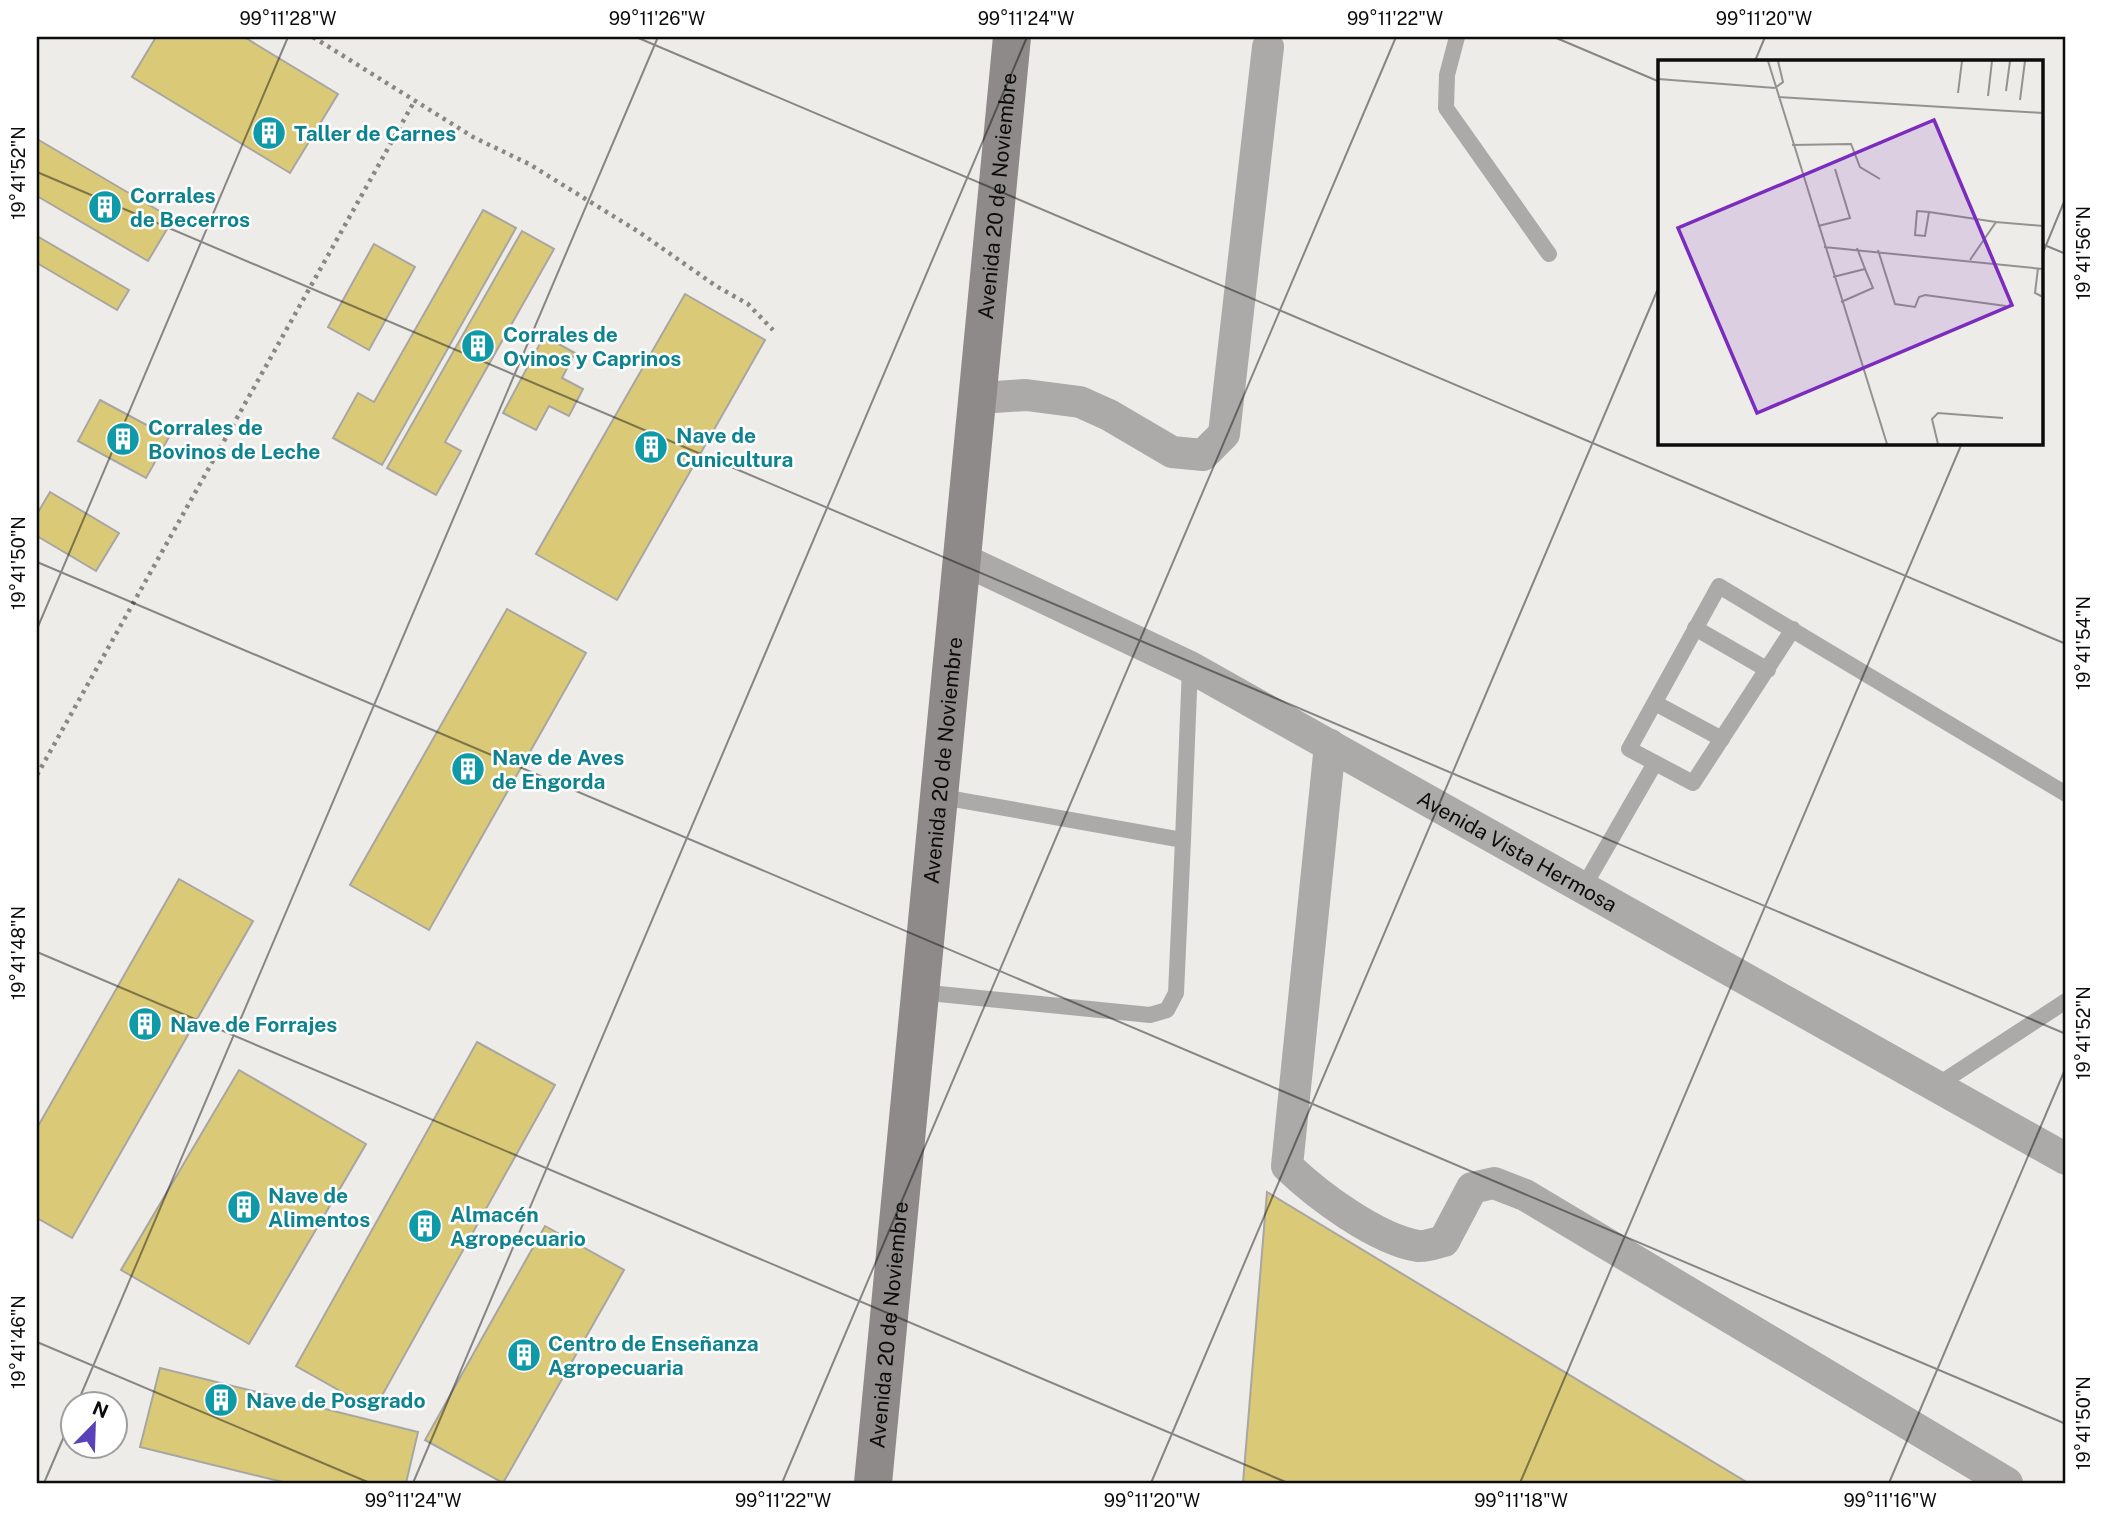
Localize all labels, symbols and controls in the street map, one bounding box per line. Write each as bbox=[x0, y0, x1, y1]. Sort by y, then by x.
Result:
text: 99°11'28"W bbox=[239, 8, 337, 29]
text: 99°11'26"W bbox=[609, 8, 705, 29]
text: 99°11'24"W bbox=[978, 8, 1074, 29]
text: 99°11'22"W bbox=[1347, 8, 1443, 29]
text: 99°11'20"W bbox=[1716, 8, 1812, 29]
inset map bbox=[1658, 60, 2044, 444]
street label: Avenida 20 de Noviembre bbox=[972, 71, 1021, 321]
building icon: Taller de Carnes bbox=[250, 114, 288, 152]
place label: Taller de Carnes bbox=[294, 121, 456, 146]
text: 19°41'52"N bbox=[8, 126, 29, 220]
place label: Corrales de Becerros bbox=[130, 183, 250, 232]
building icon: Corrales de Becerros bbox=[86, 188, 124, 226]
text: 19°41'56"N bbox=[2073, 206, 2094, 300]
place label: Corrales de Ovinos y Caprinos bbox=[503, 322, 681, 371]
building icon: Corrales de Ovinos y Caprinos bbox=[459, 327, 497, 365]
place label: Corrales de Bovinos de Leche bbox=[148, 415, 320, 464]
building icon: Corrales de Bovinos de Leche bbox=[104, 420, 142, 458]
place label: Nave de Cunicultura bbox=[676, 423, 793, 472]
building icon: Nave de Cunicultura bbox=[632, 428, 670, 466]
text: 19°41'50"N bbox=[8, 516, 29, 610]
text: 19°41'54"N bbox=[2073, 596, 2094, 690]
street label: Avenida 20 de Noviembre bbox=[918, 636, 967, 885]
place label: Nave de Aves de Engorda bbox=[492, 745, 624, 794]
building icon: Nave de Aves de Engorda bbox=[449, 750, 487, 788]
street label: Avenida Vista Hermosa bbox=[1413, 785, 1622, 917]
text: 19°41'48"N bbox=[8, 906, 29, 1000]
text: 19°41'52"N bbox=[2073, 986, 2094, 1080]
building icon: Nave de Forrajes bbox=[126, 1005, 164, 1043]
place label: Nave de Forrajes bbox=[170, 1012, 337, 1037]
place label: Nave de Alimentos bbox=[268, 1183, 370, 1232]
building icon: Nave de Alimentos bbox=[225, 1188, 263, 1226]
street label: Avenida 20 de Noviembre bbox=[864, 1200, 913, 1449]
place label: Almacén Agropecuario bbox=[450, 1202, 586, 1251]
building icon: Almacén Agropecuario bbox=[406, 1207, 444, 1245]
text: 19°41'46"N bbox=[8, 1295, 29, 1389]
place label: Centro de Enseñanza Agropecuaria bbox=[548, 1331, 759, 1380]
building icon: Centro de Enseñanza Agropecuaria bbox=[505, 1336, 543, 1374]
text: 19°41'50"N bbox=[2073, 1376, 2094, 1470]
building icon: Nave de Posgrado bbox=[202, 1381, 240, 1419]
place label: Nave de Posgrado bbox=[246, 1388, 425, 1413]
north arrow bbox=[60, 1390, 130, 1460]
text: N bbox=[90, 1396, 112, 1422]
text: 99°11'24"W bbox=[365, 1490, 461, 1511]
text: 99°11'22"W bbox=[735, 1490, 831, 1511]
text: 99°11'20"W bbox=[1104, 1490, 1200, 1511]
text: 99°11'18"W bbox=[1474, 1490, 1568, 1511]
text: 99°11'16"W bbox=[1843, 1490, 1937, 1511]

